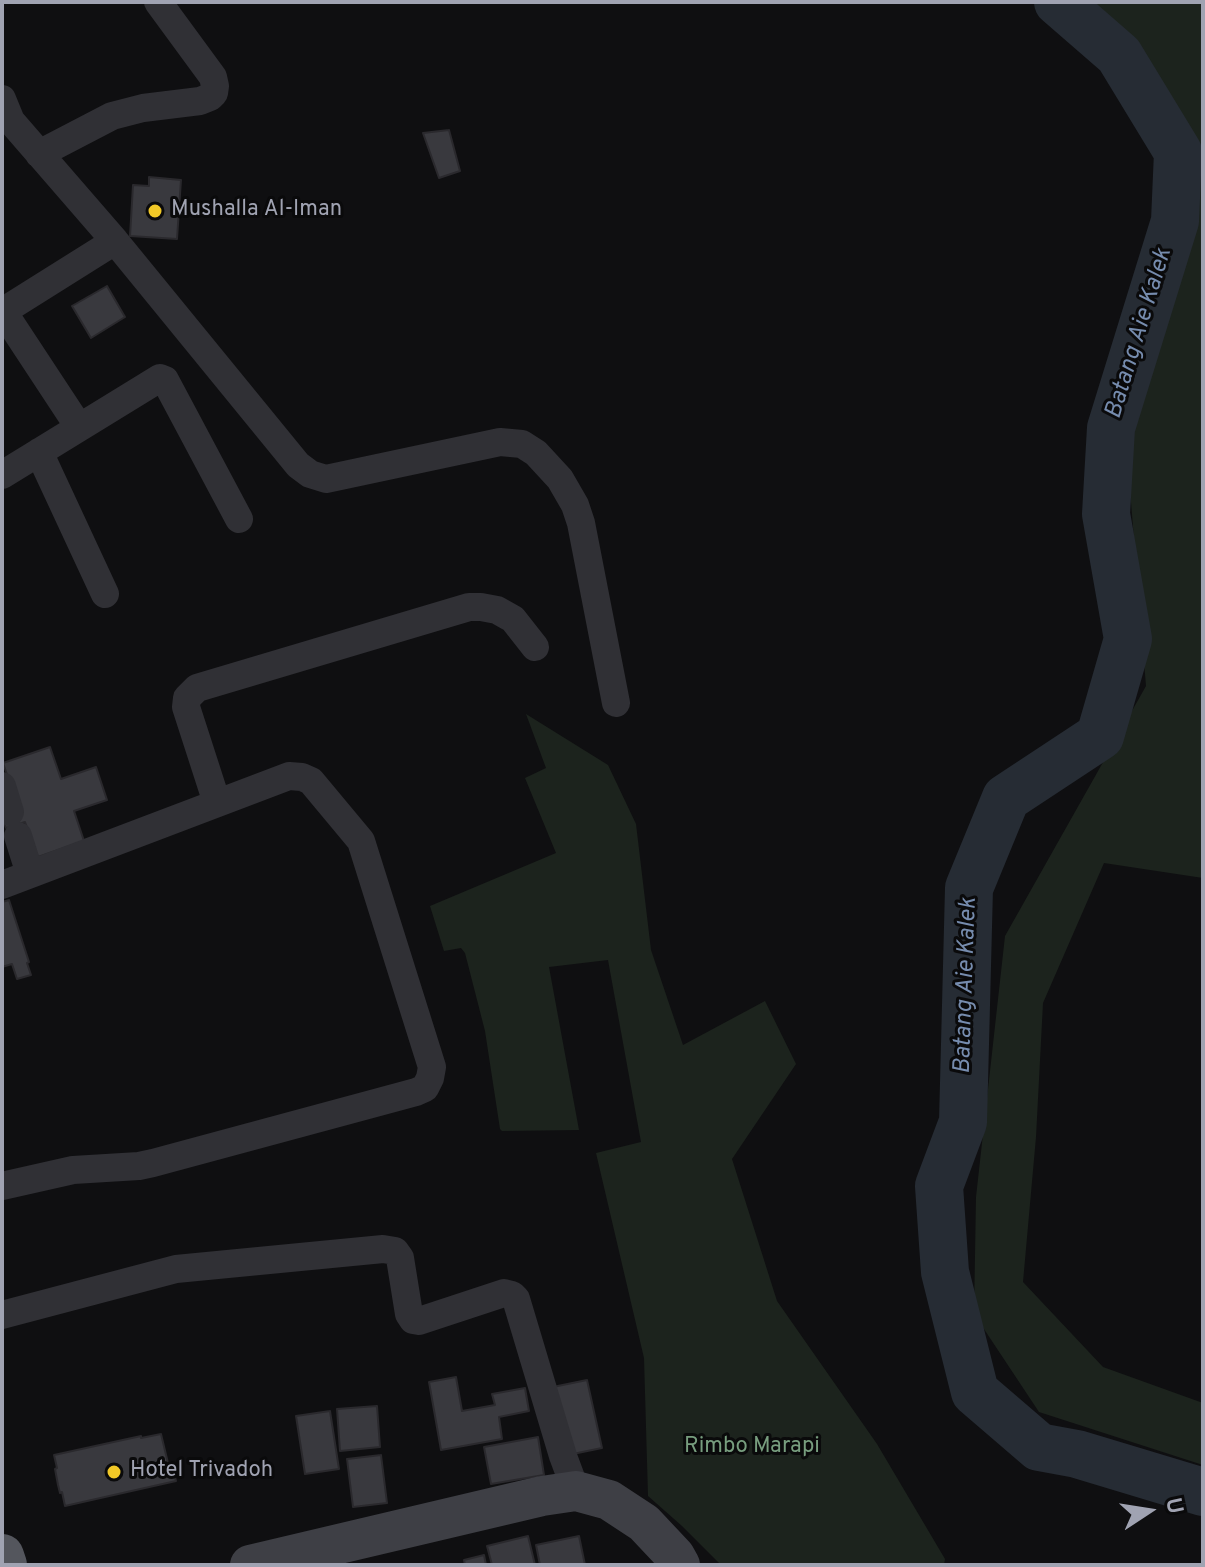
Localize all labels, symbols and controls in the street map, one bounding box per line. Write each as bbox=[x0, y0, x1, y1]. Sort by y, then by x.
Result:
place label: Mushalla Al-Iman bbox=[171, 198, 342, 224]
marker: Mushalla Al-Iman bbox=[146, 202, 164, 220]
water label: Batang Aie Kalek bbox=[1100, 245, 1180, 423]
water label: Batang Aie Kalek bbox=[950, 897, 984, 1075]
park label: Rimbo Marapi bbox=[684, 1435, 820, 1461]
place label: Hotel Trivadoh bbox=[130, 1459, 273, 1485]
marker: Hotel Trivadoh bbox=[105, 1463, 123, 1481]
north arrow bbox=[1109, 1471, 1189, 1551]
text: U bbox=[1158, 1495, 1188, 1516]

